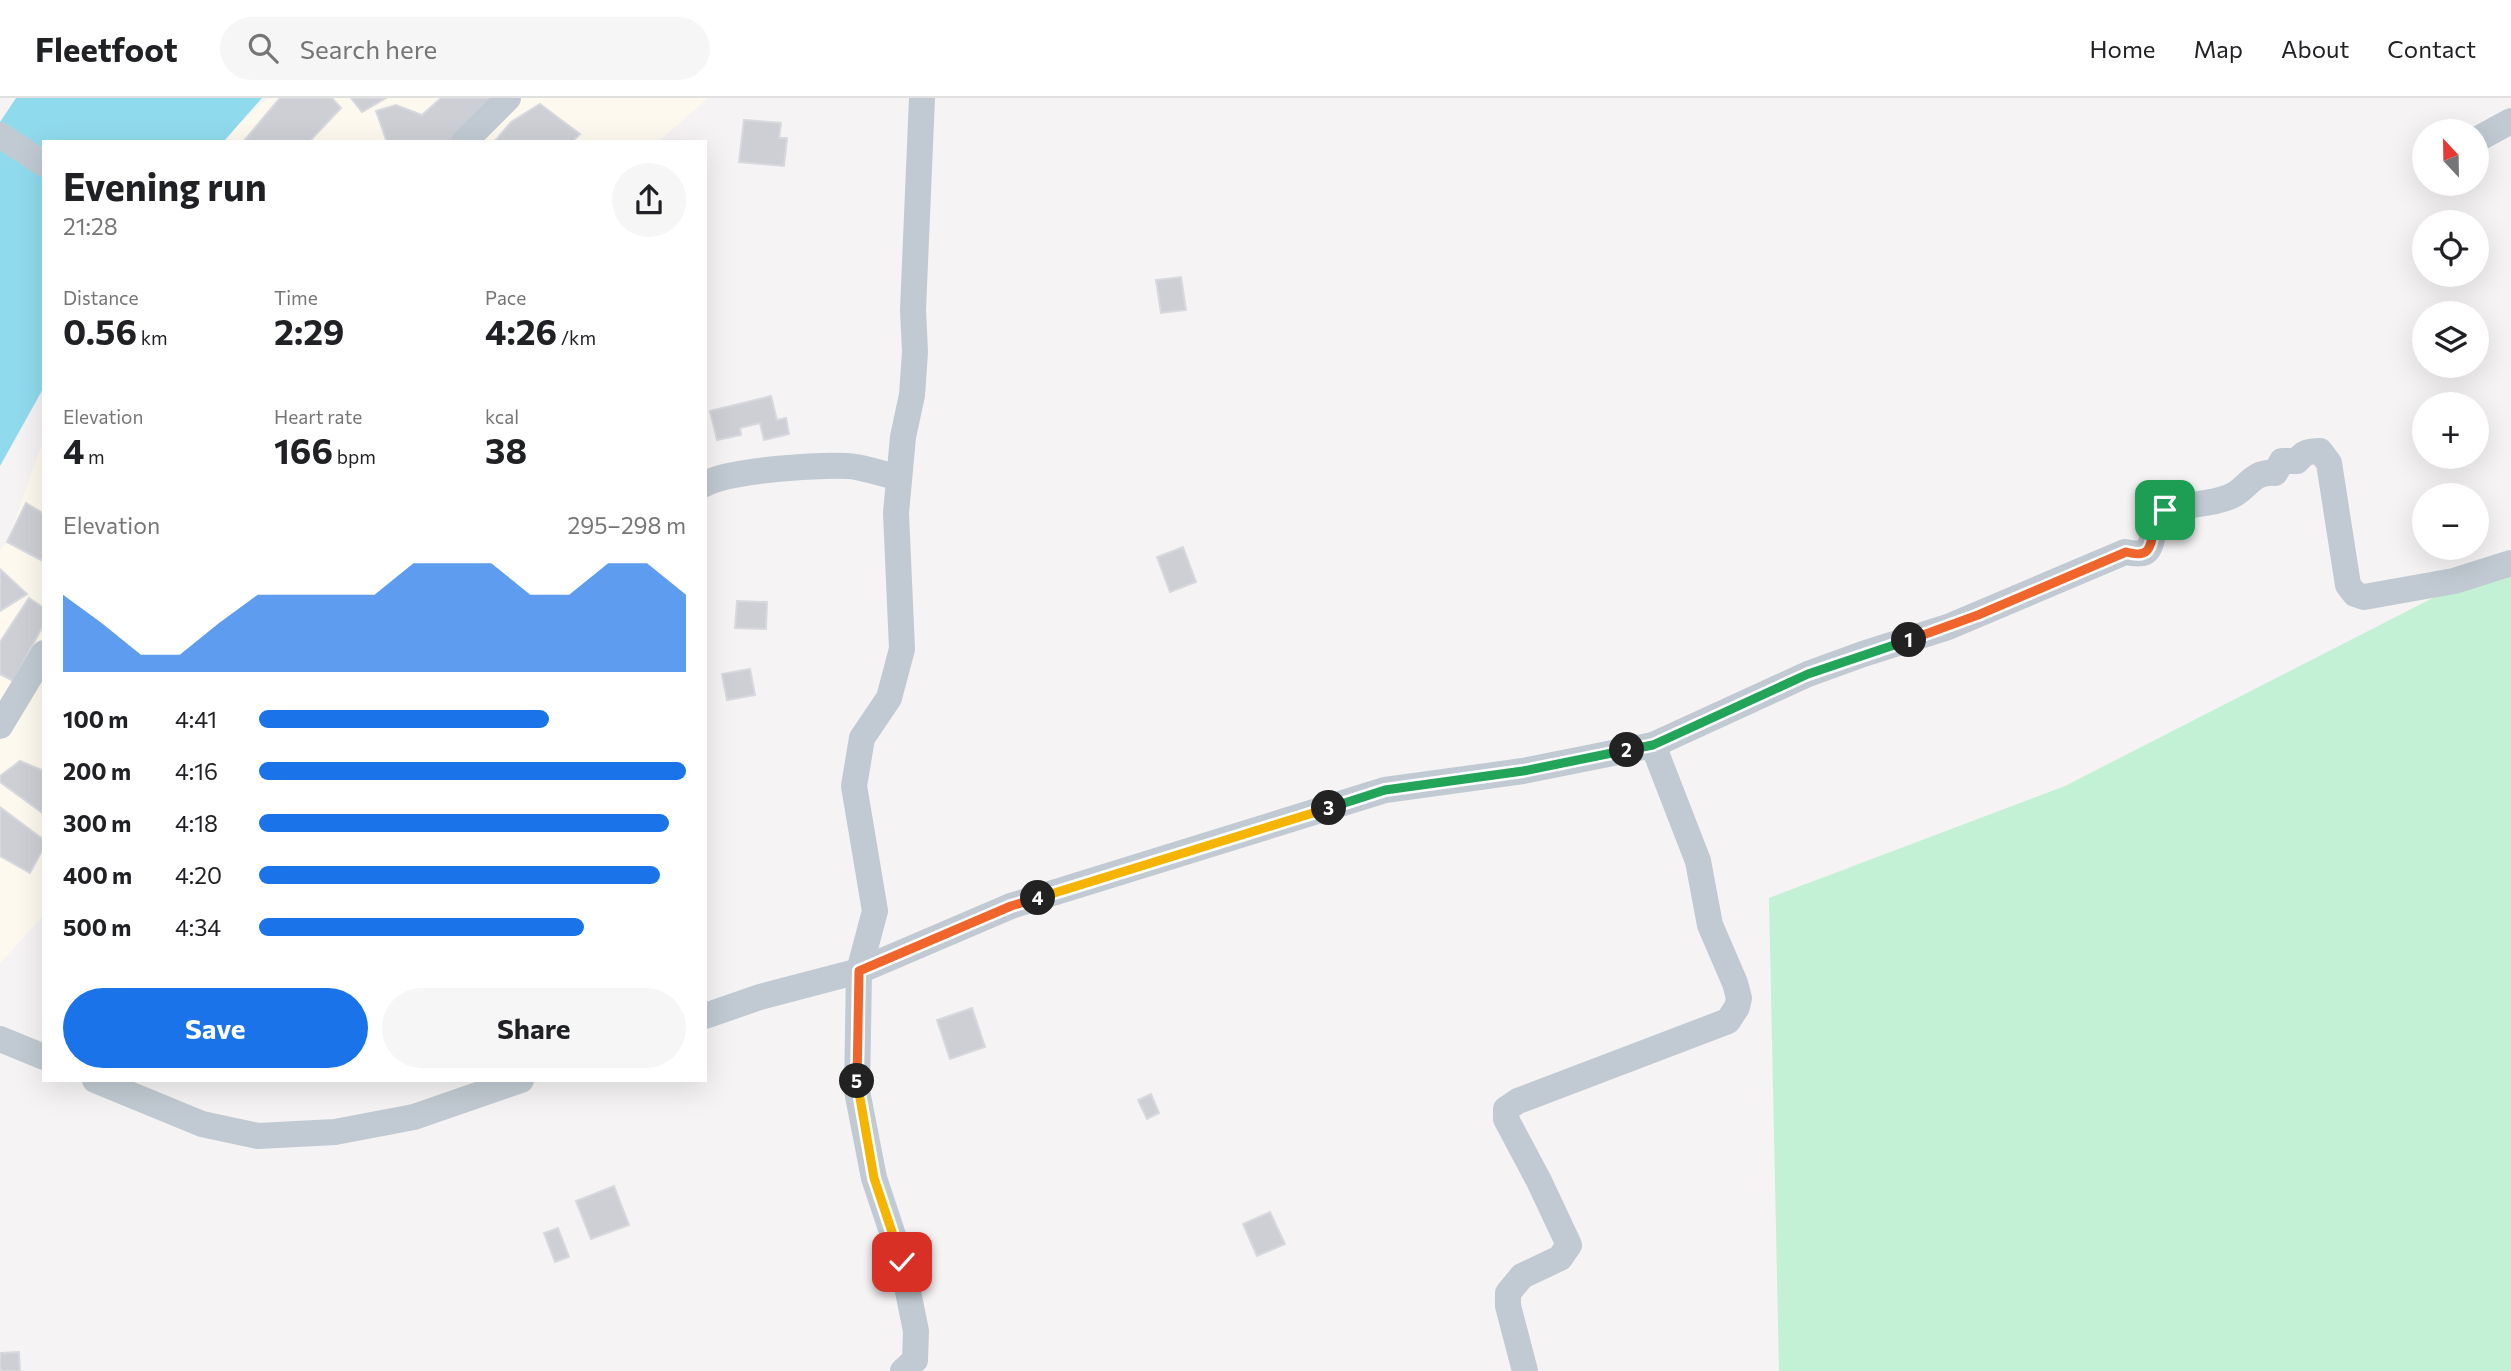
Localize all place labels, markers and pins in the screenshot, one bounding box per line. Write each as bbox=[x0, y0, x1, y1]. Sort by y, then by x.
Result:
pin bbox=[2135, 480, 2195, 540]
pin: 1 bbox=[1892, 622, 1926, 658]
pin: 2 bbox=[1610, 732, 1644, 768]
pin: 3 bbox=[1312, 790, 1346, 826]
pin: 4 bbox=[1020, 880, 1056, 916]
pin: 5 bbox=[840, 1063, 874, 1098]
pin bbox=[872, 1232, 932, 1292]

